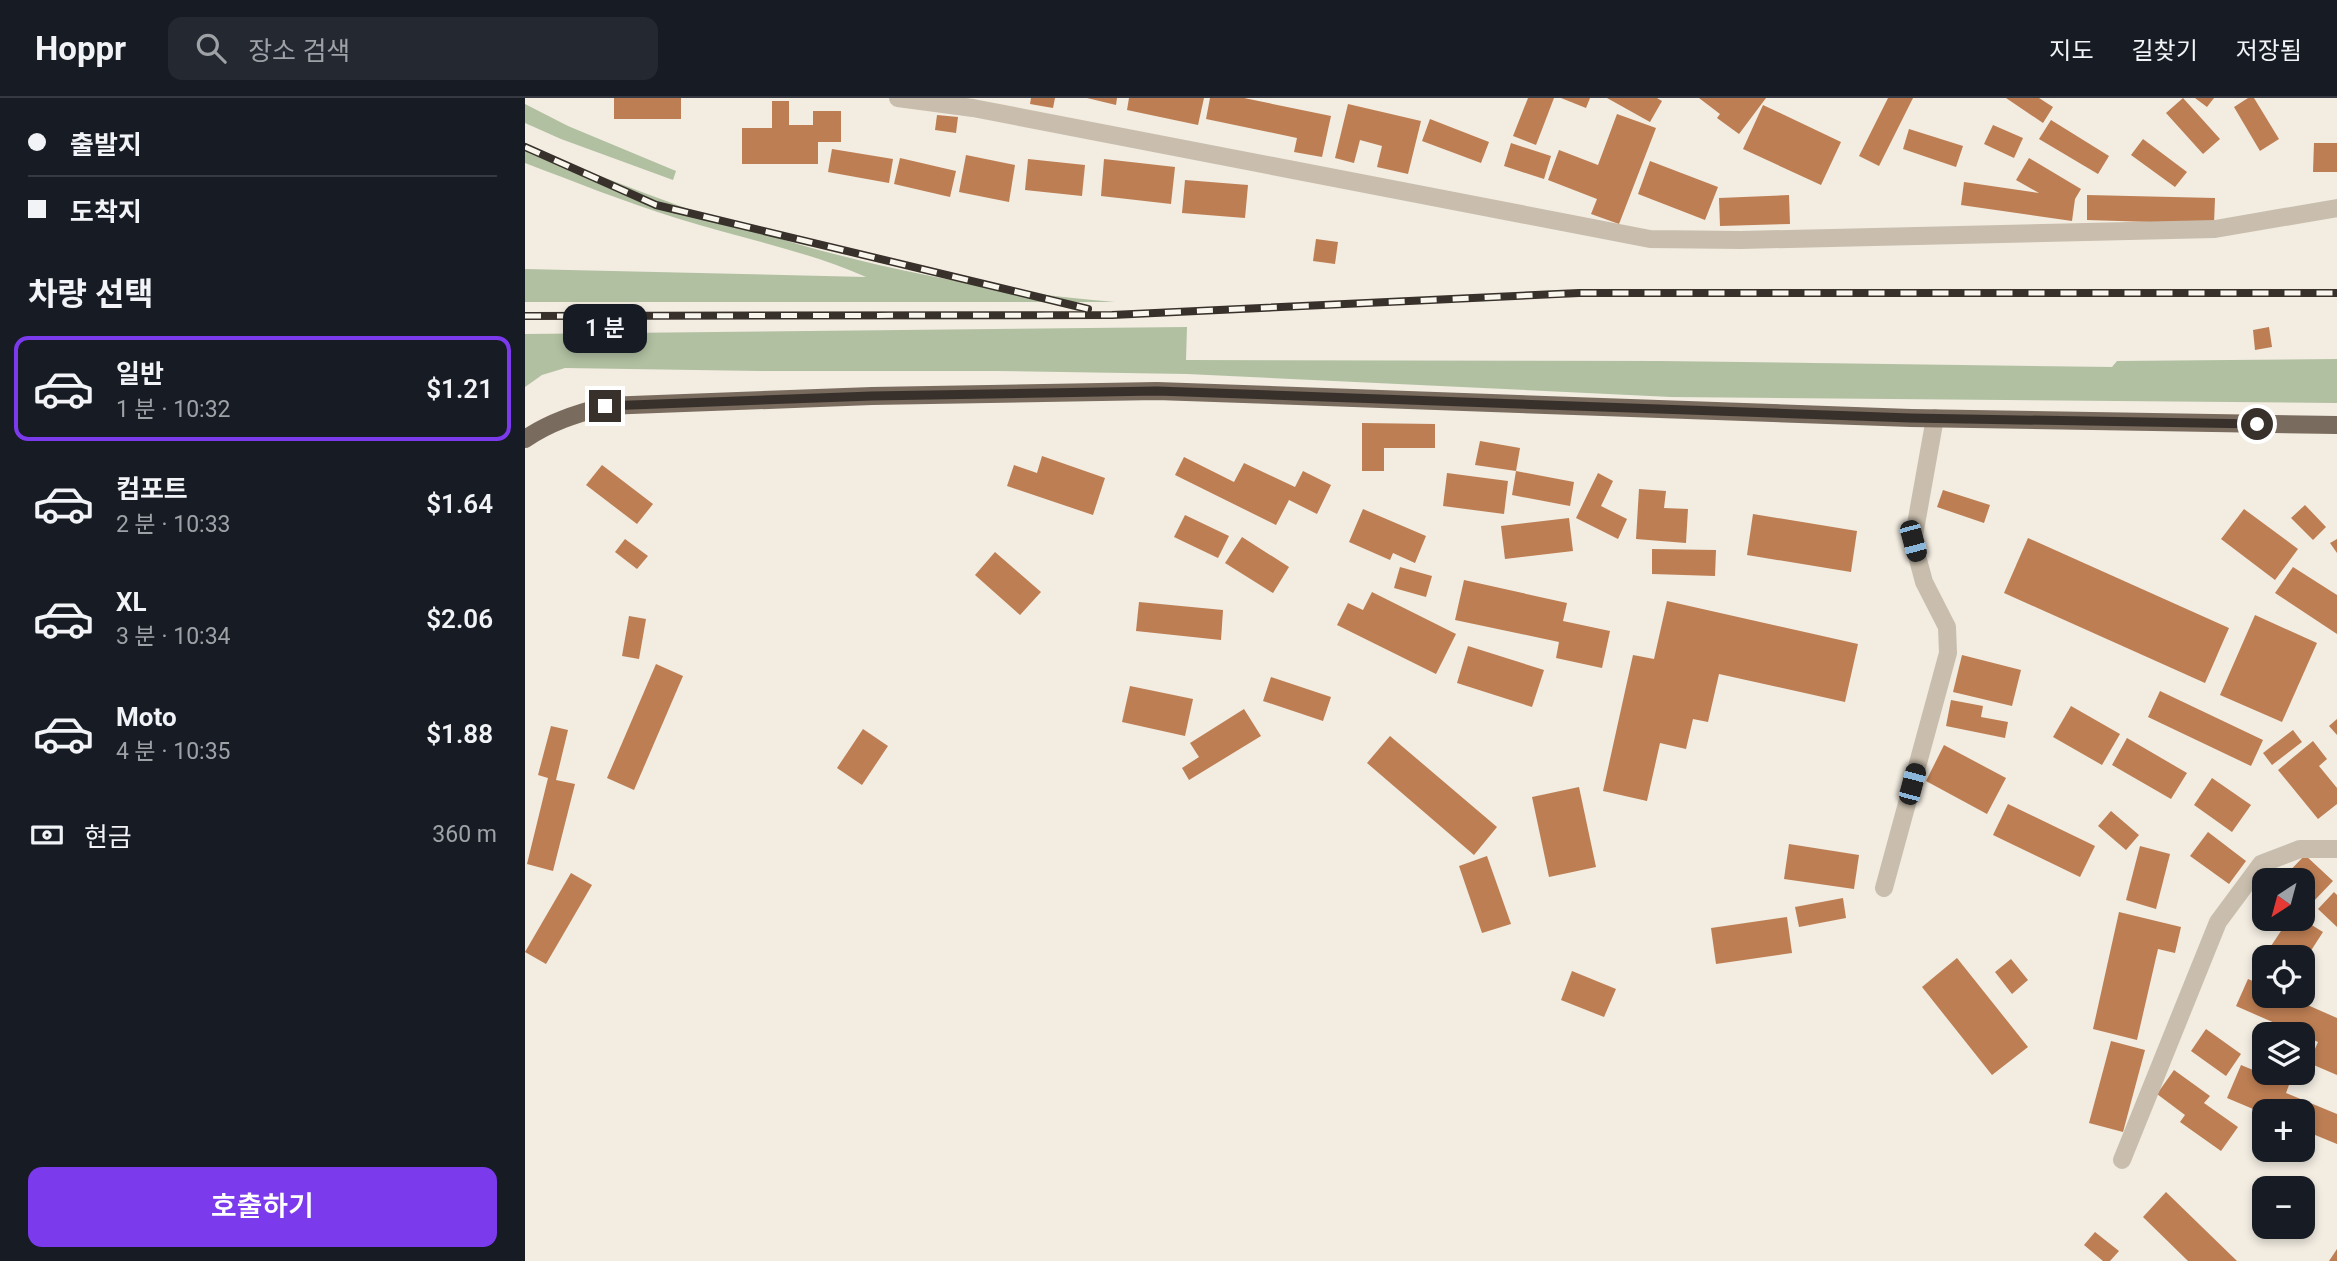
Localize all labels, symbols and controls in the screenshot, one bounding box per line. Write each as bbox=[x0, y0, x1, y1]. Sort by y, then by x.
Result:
search box bbox=[168, 17, 658, 80]
text: Hoppr bbox=[35, 29, 126, 68]
icon: search bbox=[192, 29, 230, 67]
text: 장소 검색 bbox=[248, 36, 350, 66]
text: 지도 bbox=[2049, 37, 2094, 65]
text: 길찾기 bbox=[2132, 37, 2198, 65]
text: 저장됨 bbox=[2236, 37, 2302, 65]
text: 출발지 bbox=[70, 130, 142, 160]
text: 도착지 bbox=[70, 197, 142, 227]
text: 차량 선택 bbox=[28, 275, 154, 313]
callout: 1 분 bbox=[563, 304, 647, 354]
text: 1 분 bbox=[585, 315, 625, 342]
icon: car bbox=[32, 357, 95, 420]
text: 일반 bbox=[116, 359, 164, 389]
text: $1.21 bbox=[426, 374, 493, 404]
route end bbox=[589, 390, 621, 422]
text: 1 분 · 10:32 bbox=[116, 396, 231, 423]
route start bbox=[2241, 408, 2273, 440]
icon: car bbox=[32, 472, 95, 535]
text: 컴포트 bbox=[116, 474, 188, 504]
text: $1.64 bbox=[426, 489, 493, 519]
text: 2 분 · 10:33 bbox=[116, 511, 231, 538]
car bbox=[1898, 518, 1929, 564]
icon: car bbox=[32, 587, 95, 650]
text: XL bbox=[116, 587, 147, 617]
text: $2.06 bbox=[426, 604, 493, 634]
text: 3 분 · 10:34 bbox=[116, 623, 231, 650]
icon: car bbox=[32, 702, 95, 765]
text: Moto bbox=[116, 702, 177, 732]
text: $1.88 bbox=[426, 719, 493, 749]
text: 4 분 · 10:35 bbox=[116, 738, 231, 765]
car bbox=[1897, 761, 1928, 807]
icon: cash bbox=[28, 816, 66, 854]
text: 360 m bbox=[432, 821, 497, 848]
text: 현금 bbox=[84, 822, 132, 852]
north arrow bbox=[2252, 868, 2315, 931]
map controls bbox=[2252, 868, 2315, 1239]
button: locate bbox=[2252, 945, 2315, 1008]
button: layers bbox=[2252, 1022, 2315, 1085]
button: + bbox=[2252, 1099, 2315, 1162]
button: 호출하기 bbox=[28, 1167, 497, 1247]
button: − bbox=[2252, 1176, 2315, 1239]

